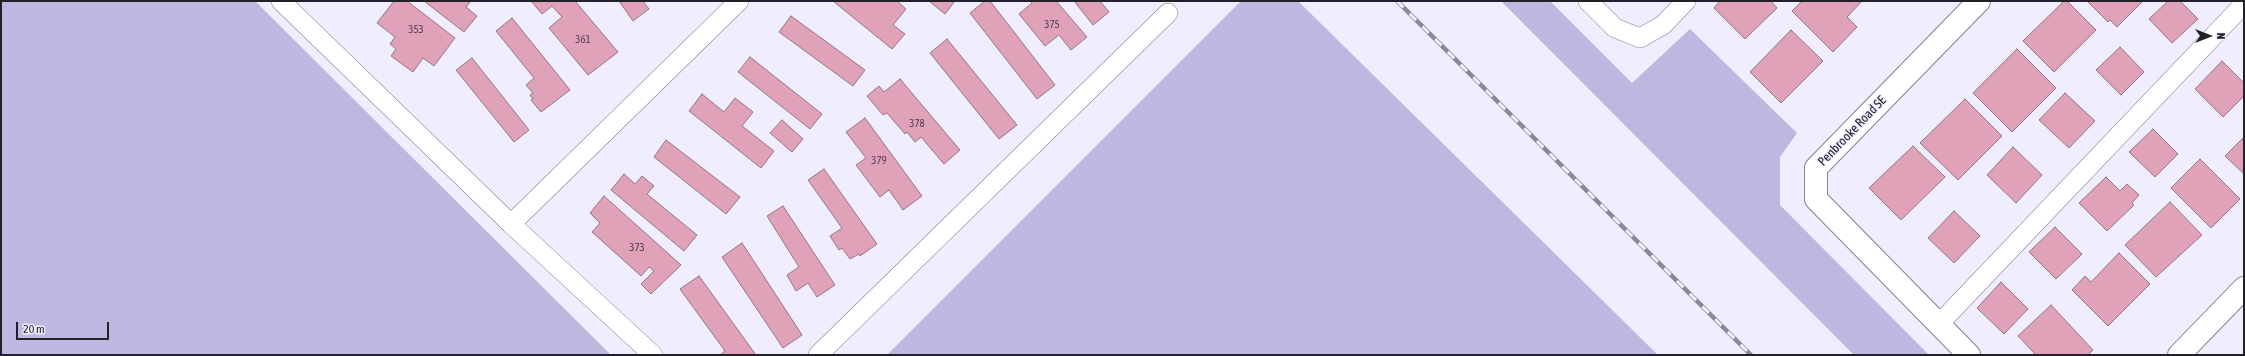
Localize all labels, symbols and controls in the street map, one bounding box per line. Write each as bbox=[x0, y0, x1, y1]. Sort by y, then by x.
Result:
north arrow bbox=[2189, 16, 2229, 56]
house number: 375 bbox=[1044, 18, 1060, 32]
house number: 353 bbox=[408, 23, 424, 37]
house number: 361 bbox=[575, 33, 591, 47]
text: N bbox=[2215, 33, 2227, 39]
street label: Penbrooke Road SE bbox=[1815, 93, 1889, 169]
house number: 378 bbox=[909, 117, 925, 131]
house number: 379 bbox=[871, 154, 887, 168]
house number: 373 bbox=[629, 241, 645, 255]
scale bar bbox=[18, 314, 111, 340]
text: 20 m bbox=[23, 322, 45, 336]

